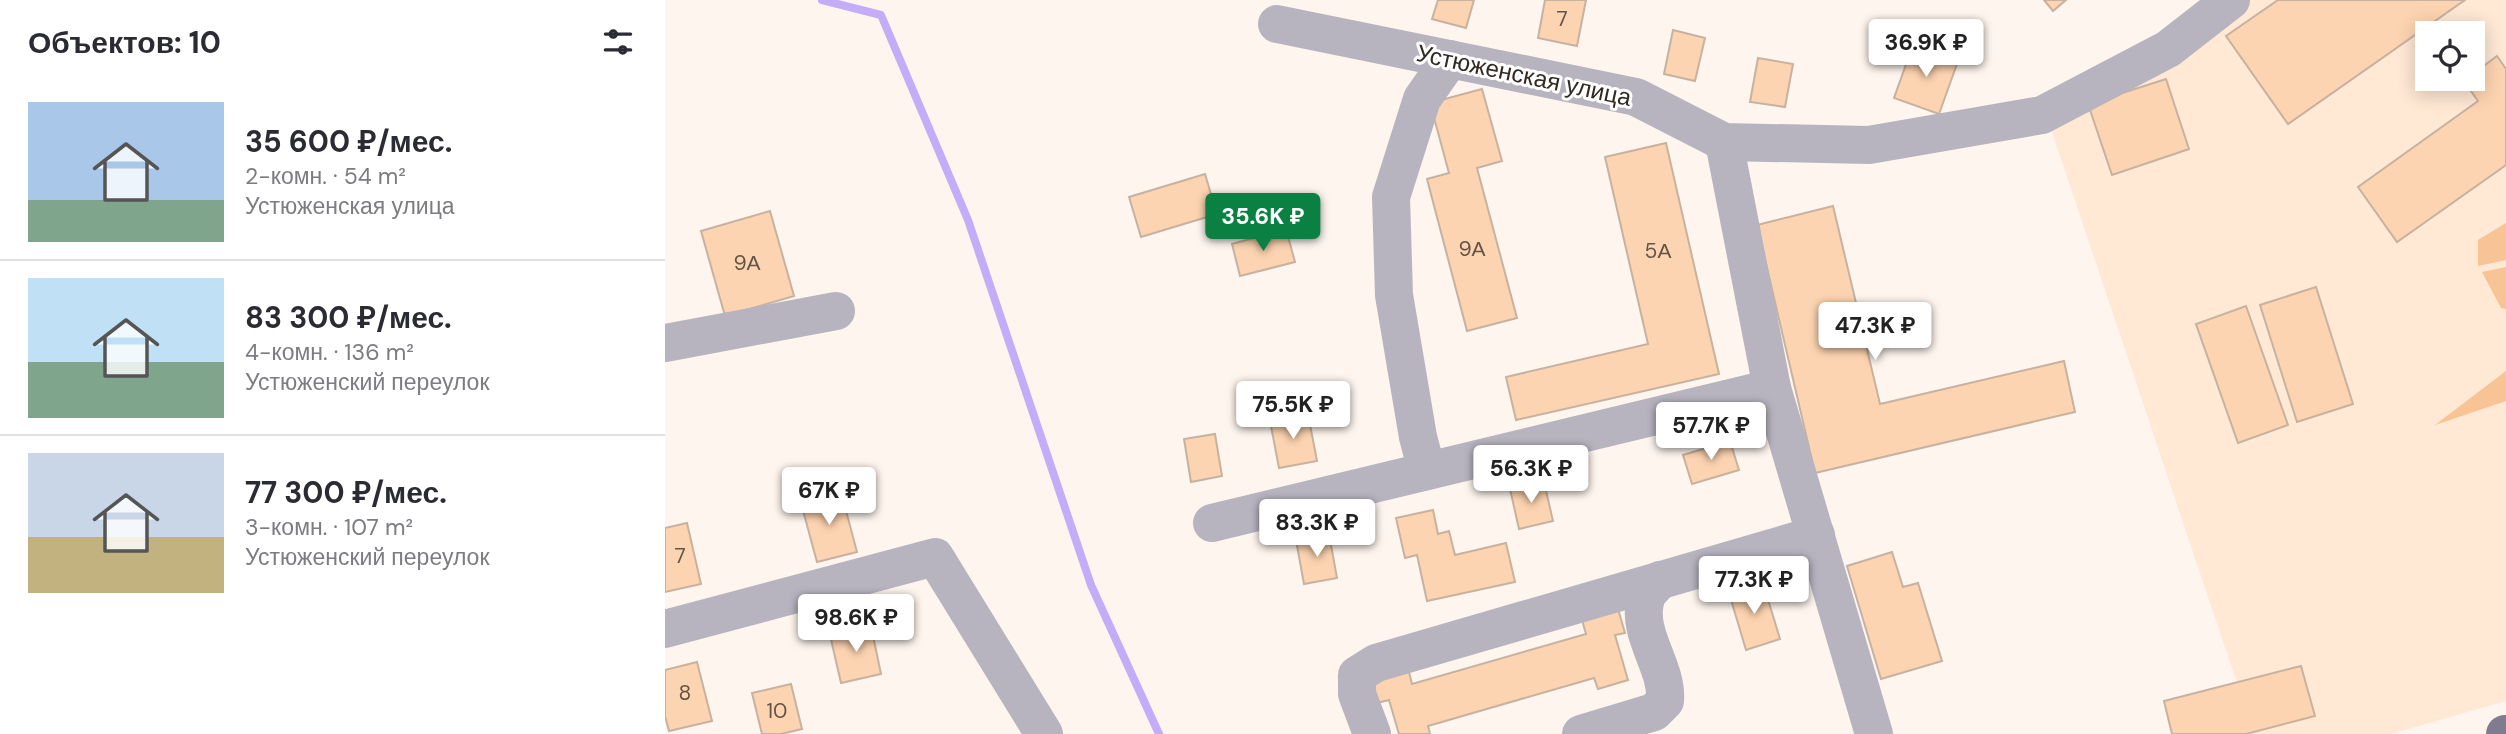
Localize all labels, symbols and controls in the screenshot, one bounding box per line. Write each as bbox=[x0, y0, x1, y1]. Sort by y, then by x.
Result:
house number: 7 bbox=[1556, 5, 1568, 33]
pin: 36.9K ₽ bbox=[1861, 20, 1991, 79]
map controls bbox=[2415, 21, 2485, 91]
button: locate bbox=[2415, 21, 2485, 91]
text: Объектов: 10 bbox=[28, 23, 221, 62]
icon: filters bbox=[599, 23, 637, 61]
text: 36.9K ₽ bbox=[1885, 27, 1967, 57]
street label: Устюженская улица bbox=[1414, 37, 1635, 113]
text: 35 600 ₽/мес. bbox=[245, 122, 452, 161]
icon: home bbox=[84, 130, 168, 214]
text: 2-комн. · 54 m² bbox=[245, 161, 406, 191]
text: Устюженская улица bbox=[245, 191, 455, 221]
pin: 35.6K ₽ bbox=[1198, 194, 1328, 253]
text: 35.6K ₽ bbox=[1221, 201, 1305, 231]
house number: 9А bbox=[1458, 235, 1486, 263]
house number: 5А bbox=[1645, 237, 1671, 265]
house number: 9А bbox=[733, 249, 761, 277]
text: 83 300 ₽/мес. bbox=[245, 298, 452, 337]
pin: 47.3K ₽ bbox=[1810, 302, 1940, 362]
icon: home bbox=[84, 306, 168, 390]
text: 47.3K ₽ bbox=[1834, 310, 1916, 340]
text: 4-комн. · 136 m² bbox=[245, 337, 414, 367]
text: Устюженский переулок bbox=[245, 367, 489, 397]
pin: 75.5K ₽ bbox=[1228, 382, 1358, 441]
text: 75.5K ₽ bbox=[1252, 389, 1334, 419]
pin: 57.7K ₽ bbox=[1646, 402, 1776, 462]
text: 57.7K ₽ bbox=[1672, 410, 1750, 440]
pin: 56.3K ₽ bbox=[1466, 446, 1596, 505]
text: 56.3K ₽ bbox=[1489, 453, 1573, 483]
pin: 67K ₽ bbox=[780, 468, 878, 527]
text: 77 300 ₽/мес. bbox=[245, 473, 447, 512]
text: 67K ₽ bbox=[798, 475, 860, 505]
icon: home bbox=[84, 481, 168, 565]
pin: 83.3K ₽ bbox=[1252, 500, 1382, 559]
text: 83.3K ₽ bbox=[1275, 507, 1359, 537]
text: 3-комн. · 107 m² bbox=[245, 512, 413, 542]
text: Устюженский переулок bbox=[245, 542, 489, 572]
house number: 7 bbox=[674, 542, 686, 570]
pin: 77.3K ₽ bbox=[1689, 556, 1819, 616]
text: 77.3K ₽ bbox=[1715, 564, 1793, 594]
pin: 98.6K ₽ bbox=[791, 594, 921, 654]
text: 98.6K ₽ bbox=[814, 602, 898, 632]
house number: 8 bbox=[679, 679, 691, 707]
house number: 10 bbox=[767, 697, 787, 725]

